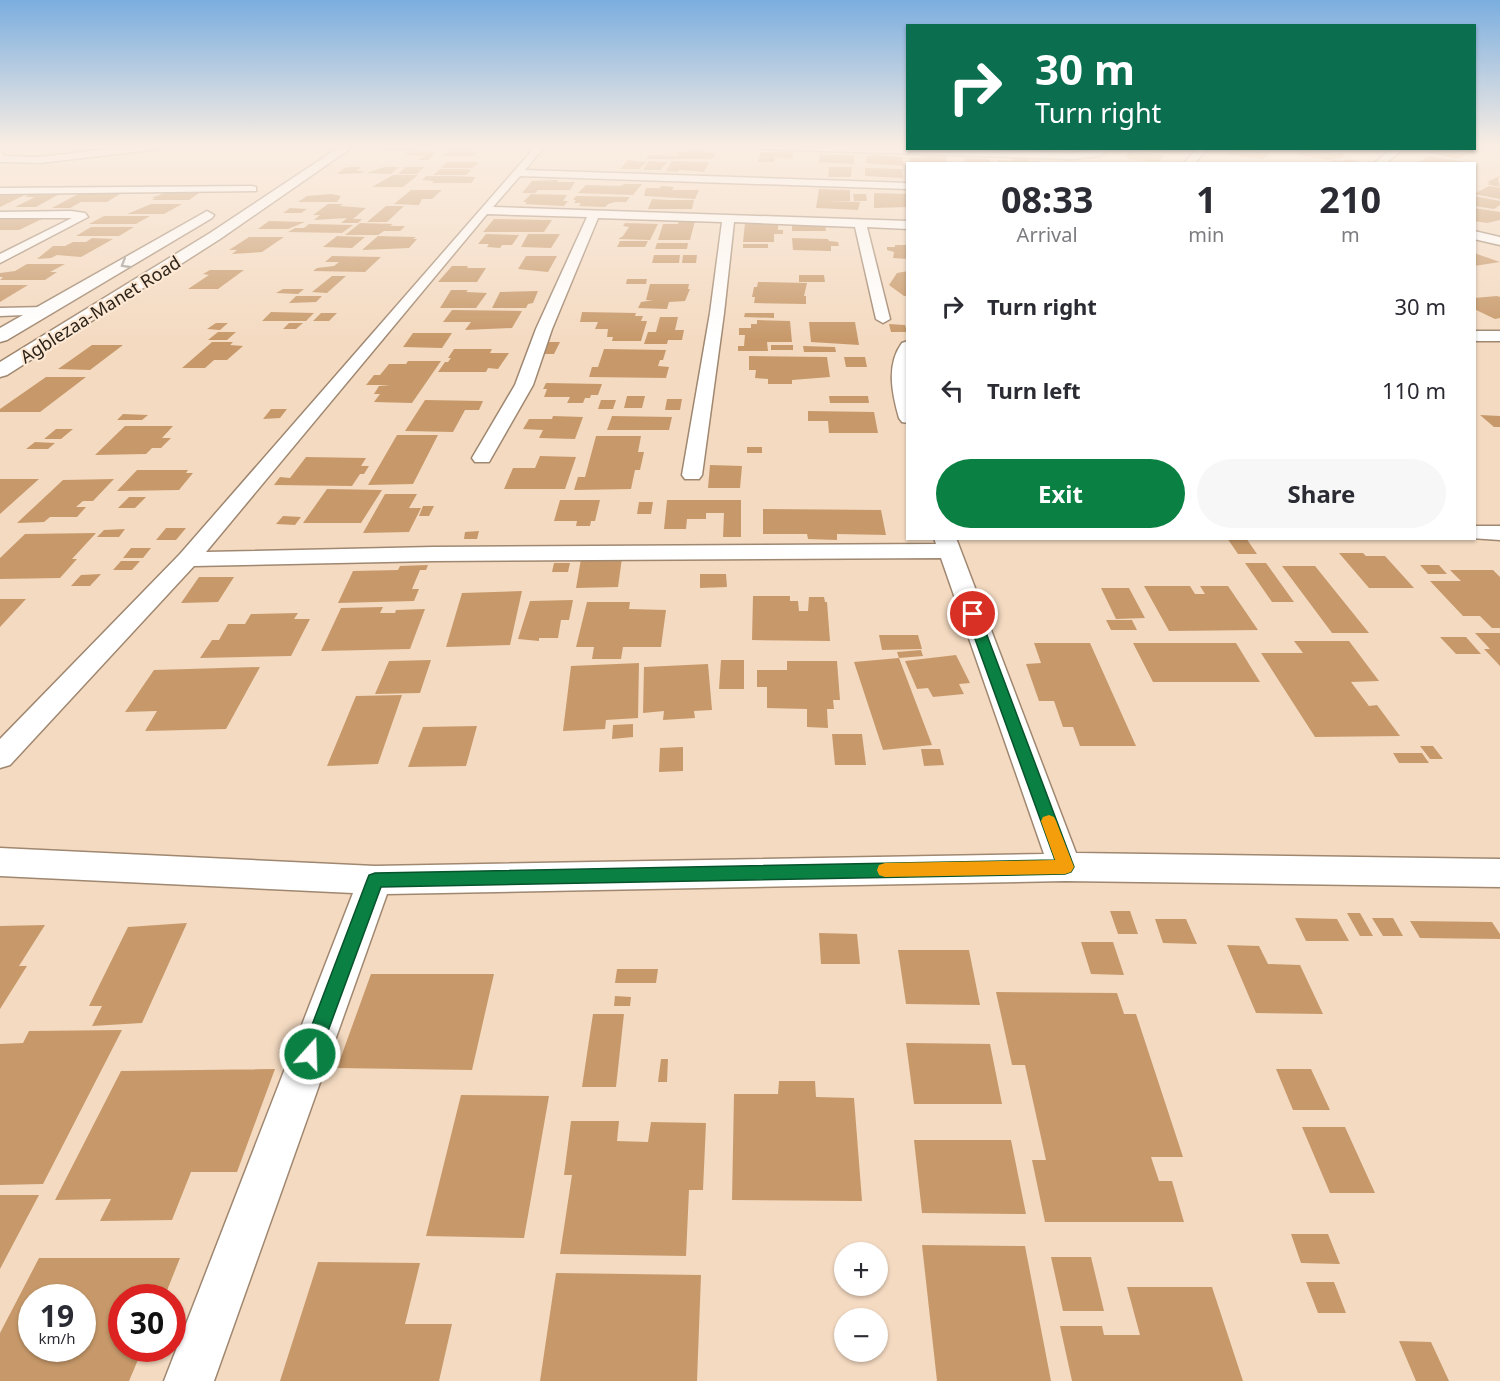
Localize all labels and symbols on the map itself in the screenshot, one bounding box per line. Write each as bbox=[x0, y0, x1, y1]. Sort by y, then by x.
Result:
street label: Agblezaa-Manet Road bbox=[15, 250, 185, 368]
one-way arrow bbox=[121, 256, 131, 268]
pin bbox=[947, 588, 998, 639]
position arrow bbox=[278, 1022, 342, 1086]
speed limit sign: 30 bbox=[108, 1284, 186, 1362]

